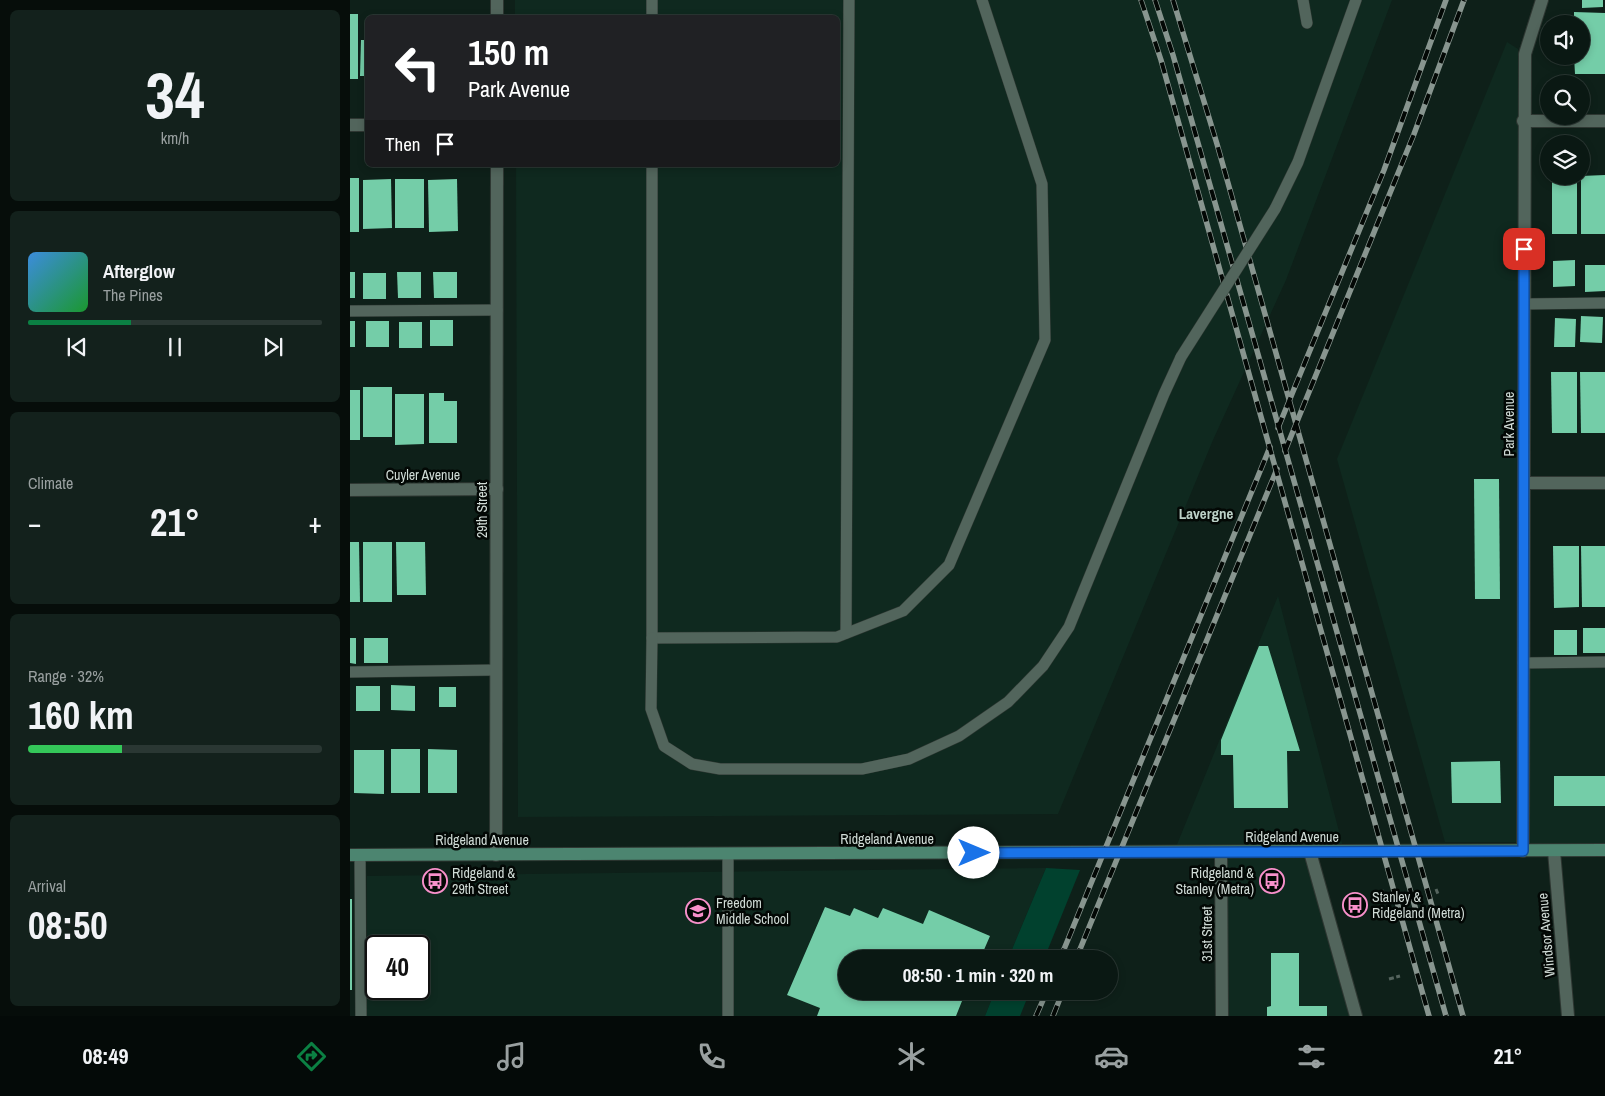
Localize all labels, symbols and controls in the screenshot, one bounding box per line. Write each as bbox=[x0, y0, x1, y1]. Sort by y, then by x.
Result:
map controls bbox=[1540, 15, 1590, 185]
button: sound bbox=[1540, 15, 1590, 65]
text: 150 m bbox=[468, 29, 549, 76]
icon: left bbox=[385, 35, 450, 100]
text: 34 bbox=[145, 51, 205, 138]
text: Park Avenue bbox=[468, 74, 570, 104]
button: search bbox=[1540, 75, 1590, 125]
text: km/h bbox=[161, 127, 189, 149]
icon: arrive bbox=[431, 130, 459, 158]
text: Then bbox=[385, 131, 421, 157]
button: layers bbox=[1540, 135, 1590, 185]
pin bbox=[1503, 228, 1545, 270]
icon: arrive bbox=[1510, 235, 1538, 263]
text: Afterglow bbox=[103, 258, 175, 284]
text: The Pines bbox=[103, 284, 163, 306]
icon: previous bbox=[63, 333, 91, 361]
icon: pause bbox=[161, 333, 189, 361]
icon: next bbox=[259, 333, 287, 361]
street label: Park Avenue bbox=[1500, 392, 1518, 456]
street label: Cuyler Avenue bbox=[386, 466, 460, 484]
text: Climate bbox=[28, 472, 73, 494]
street label: 29th Street bbox=[473, 482, 491, 538]
text: 21° bbox=[150, 497, 200, 548]
district label: Lavergne bbox=[1179, 503, 1233, 524]
text: − bbox=[28, 504, 41, 542]
text: + bbox=[309, 504, 322, 542]
text: Range · 32% bbox=[28, 665, 104, 687]
text: 160 km bbox=[28, 690, 134, 741]
position arrow bbox=[947, 826, 999, 878]
street label: Ridgeland Avenue bbox=[1245, 828, 1339, 846]
street label: Ridgeland Avenue bbox=[840, 830, 934, 848]
street label: Ridgeland Avenue bbox=[435, 831, 529, 849]
place label: Ridgeland & 29th Street bbox=[452, 864, 516, 898]
place label: Ridgeland & Stanley (Metra) bbox=[1176, 864, 1254, 898]
bus stop icon: Ridgeland & 29th Street bbox=[422, 868, 448, 894]
bus stop icon: Ridgeland & Stanley (Metra) bbox=[1259, 868, 1285, 894]
text: Arrival bbox=[28, 875, 66, 897]
place label: Stanley & Ridgeland (Metra) bbox=[1372, 888, 1465, 922]
bus stop icon: Stanley & Ridgeland (Metra) bbox=[1342, 892, 1368, 918]
street label: Windsor Avenue bbox=[1533, 892, 1559, 978]
place label: Freedom Middle School bbox=[716, 894, 789, 928]
school or university icon: Freedom Middle School bbox=[685, 898, 711, 924]
text: 08:50 bbox=[28, 900, 108, 951]
street label: 31st Street bbox=[1198, 906, 1216, 962]
speed limit sign: 40 bbox=[365, 935, 430, 1000]
text: 08:50 · 1 min · 320 m bbox=[903, 962, 1053, 988]
icon: directions bbox=[294, 1039, 329, 1074]
icon: music bbox=[494, 1039, 529, 1074]
icon: phone bbox=[694, 1039, 729, 1074]
icon: climate bbox=[894, 1039, 929, 1074]
icon: car bbox=[1094, 1039, 1129, 1074]
icon: filters bbox=[1294, 1039, 1329, 1074]
text: 08:49 bbox=[82, 1041, 129, 1071]
text: 21° bbox=[1494, 1041, 1522, 1071]

